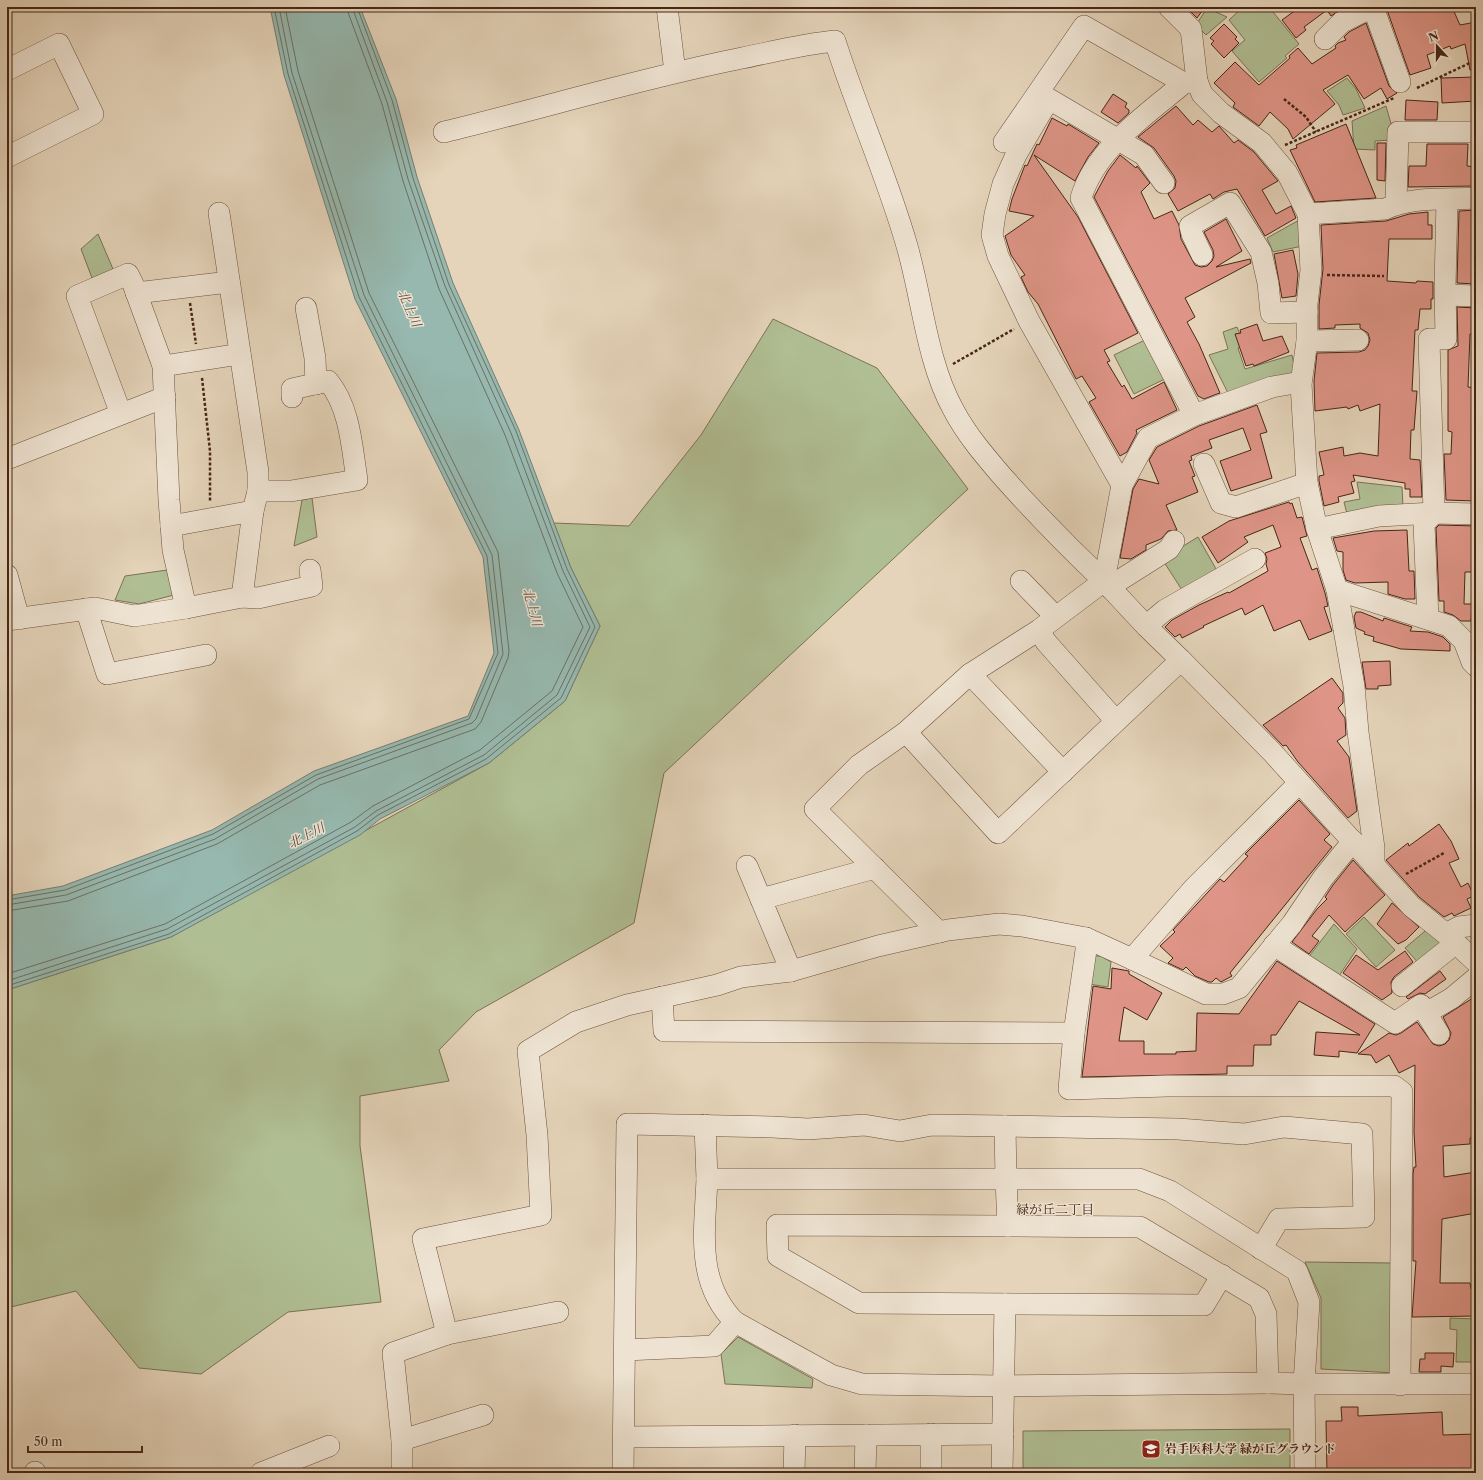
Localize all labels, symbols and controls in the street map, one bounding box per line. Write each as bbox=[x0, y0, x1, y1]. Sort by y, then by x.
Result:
north arrow bbox=[1417, 26, 1457, 66]
text: N bbox=[1426, 28, 1441, 45]
water label: 北上川 bbox=[395, 287, 426, 331]
water label: 北上川 bbox=[520, 586, 546, 630]
water label: 北上川 bbox=[285, 818, 329, 851]
district label: 緑が丘二丁目 bbox=[1016, 1201, 1094, 1217]
scale bar bbox=[28, 1428, 142, 1454]
text: 50 m bbox=[34, 1434, 63, 1449]
school or university icon: 岩手医科大学 緑が丘グラウンド bbox=[1140, 1438, 1162, 1460]
place label: 岩手医科大学 緑が丘グラウンド bbox=[1165, 1441, 1336, 1456]

